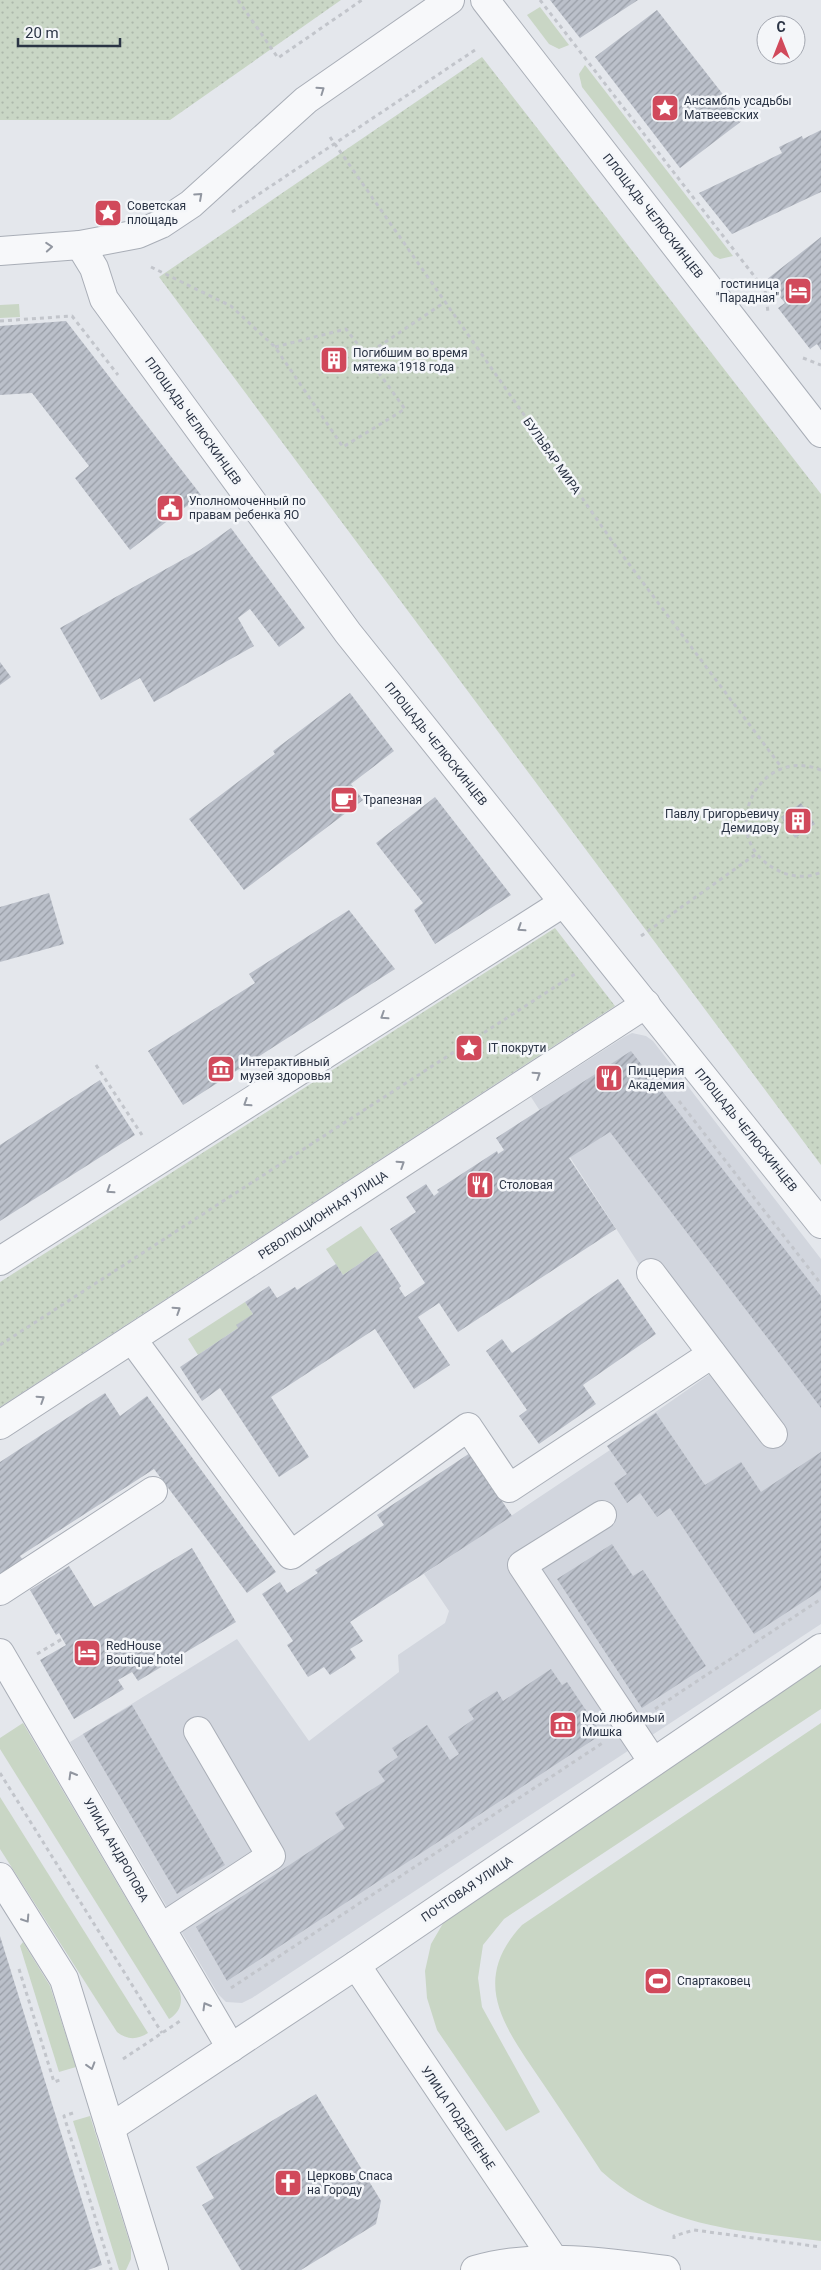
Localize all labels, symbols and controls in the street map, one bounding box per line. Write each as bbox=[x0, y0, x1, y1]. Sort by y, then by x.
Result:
scale bar bbox=[18, 15, 120, 47]
north arrow bbox=[756, 15, 806, 65]
text: С bbox=[776, 19, 786, 35]
text: 20 m bbox=[25, 24, 59, 42]
one-way arrow bbox=[316, 87, 325, 96]
place icon: Ансамбль усадьбы Матвеевских bbox=[650, 93, 680, 123]
place label: Ансамбль усадьбы Матвеевских bbox=[684, 94, 792, 122]
street label: ПЛОЩАДЬ ЧЕЛЮСКИНЦЕВ bbox=[600, 151, 706, 281]
one-way arrow bbox=[193, 193, 202, 202]
place icon: Советская площадь bbox=[93, 198, 123, 228]
place label: Советская площадь bbox=[127, 199, 186, 227]
one-way arrow bbox=[45, 242, 53, 253]
hotel icon: гостиница "Парадная" bbox=[783, 276, 813, 306]
place label: гостиница "Парадная" bbox=[716, 277, 779, 305]
building icon: Погибшим во время мятежа 1918 года bbox=[319, 345, 349, 375]
place label: Погибшим во время мятежа 1918 года bbox=[353, 346, 468, 374]
street label: ПЛОЩАДЬ ЧЕЛЮСКИНЦЕВ bbox=[142, 354, 244, 488]
street label: БУЛЬВАР МИРА bbox=[520, 415, 584, 497]
public building icon: Уполномоченный по правам ребенка ЯО bbox=[155, 493, 185, 523]
place label: Уполномоченный по правам ребенка ЯО bbox=[189, 494, 306, 522]
street label: ПЛОЩАДЬ ЧЕЛЮСКИНЦЕВ bbox=[382, 680, 490, 808]
cafe icon: Трапезная bbox=[329, 785, 359, 815]
place label: Трапезная bbox=[363, 793, 422, 807]
building icon: Павлу Григорьевичу Демидову bbox=[783, 806, 813, 836]
place label: Павлу Григорьевичу Демидову bbox=[665, 807, 779, 835]
one-way arrow bbox=[517, 922, 527, 931]
one-way arrow bbox=[380, 1009, 389, 1019]
place icon: IT покрути bbox=[454, 1033, 484, 1063]
place label: IT покрути bbox=[488, 1041, 546, 1055]
museum icon: Интерактивный музей здоровья bbox=[206, 1054, 236, 1084]
place label: Интерактивный музей здоровья bbox=[240, 1055, 331, 1083]
restaurant icon: Пиццерия Академия bbox=[594, 1063, 624, 1093]
place label: Пиццерия Академия bbox=[628, 1064, 685, 1092]
street label: ПЛОЩАДЬ ЧЕЛЮСКИНЦЕВ bbox=[692, 1066, 800, 1194]
one-way arrow bbox=[532, 1072, 541, 1081]
one-way arrow bbox=[243, 1097, 253, 1106]
one-way arrow bbox=[395, 1161, 405, 1170]
street label: РЕВОЛЮЦИОННАЯ УЛИЦА bbox=[256, 1168, 390, 1262]
restaurant icon: Столовая bbox=[465, 1170, 495, 1200]
place label: Столовая bbox=[499, 1178, 553, 1192]
one-way arrow bbox=[106, 1184, 115, 1194]
one-way arrow bbox=[171, 1307, 181, 1316]
one-way arrow bbox=[36, 1395, 45, 1405]
hotel icon: RedHouse Boutique hotel bbox=[72, 1638, 102, 1668]
place label: RedHouse Boutique hotel bbox=[106, 1639, 183, 1667]
museum icon: Мой любимый Мишка bbox=[548, 1710, 578, 1740]
place label: Мой любимый Мишка bbox=[582, 1711, 665, 1739]
one-way arrow bbox=[68, 1771, 78, 1780]
street label: УЛИЦА АНДРОПОВА bbox=[81, 1796, 152, 1905]
street label: ПОЧТОВАЯ УЛИЦА bbox=[419, 1853, 515, 1925]
one-way arrow bbox=[20, 1913, 30, 1922]
sports icon: Спартаковец bbox=[643, 1966, 673, 1996]
place label: Спартаковец bbox=[677, 1974, 750, 1988]
one-way arrow bbox=[203, 2002, 213, 2011]
one-way arrow bbox=[86, 2061, 96, 2070]
street label: УЛИЦА ПОДЗЕЛЕНЬЕ bbox=[418, 2064, 498, 2173]
church icon: Церковь Спаса на Городу bbox=[273, 2168, 303, 2198]
place label: Церковь Спаса на Городу bbox=[307, 2169, 393, 2197]

